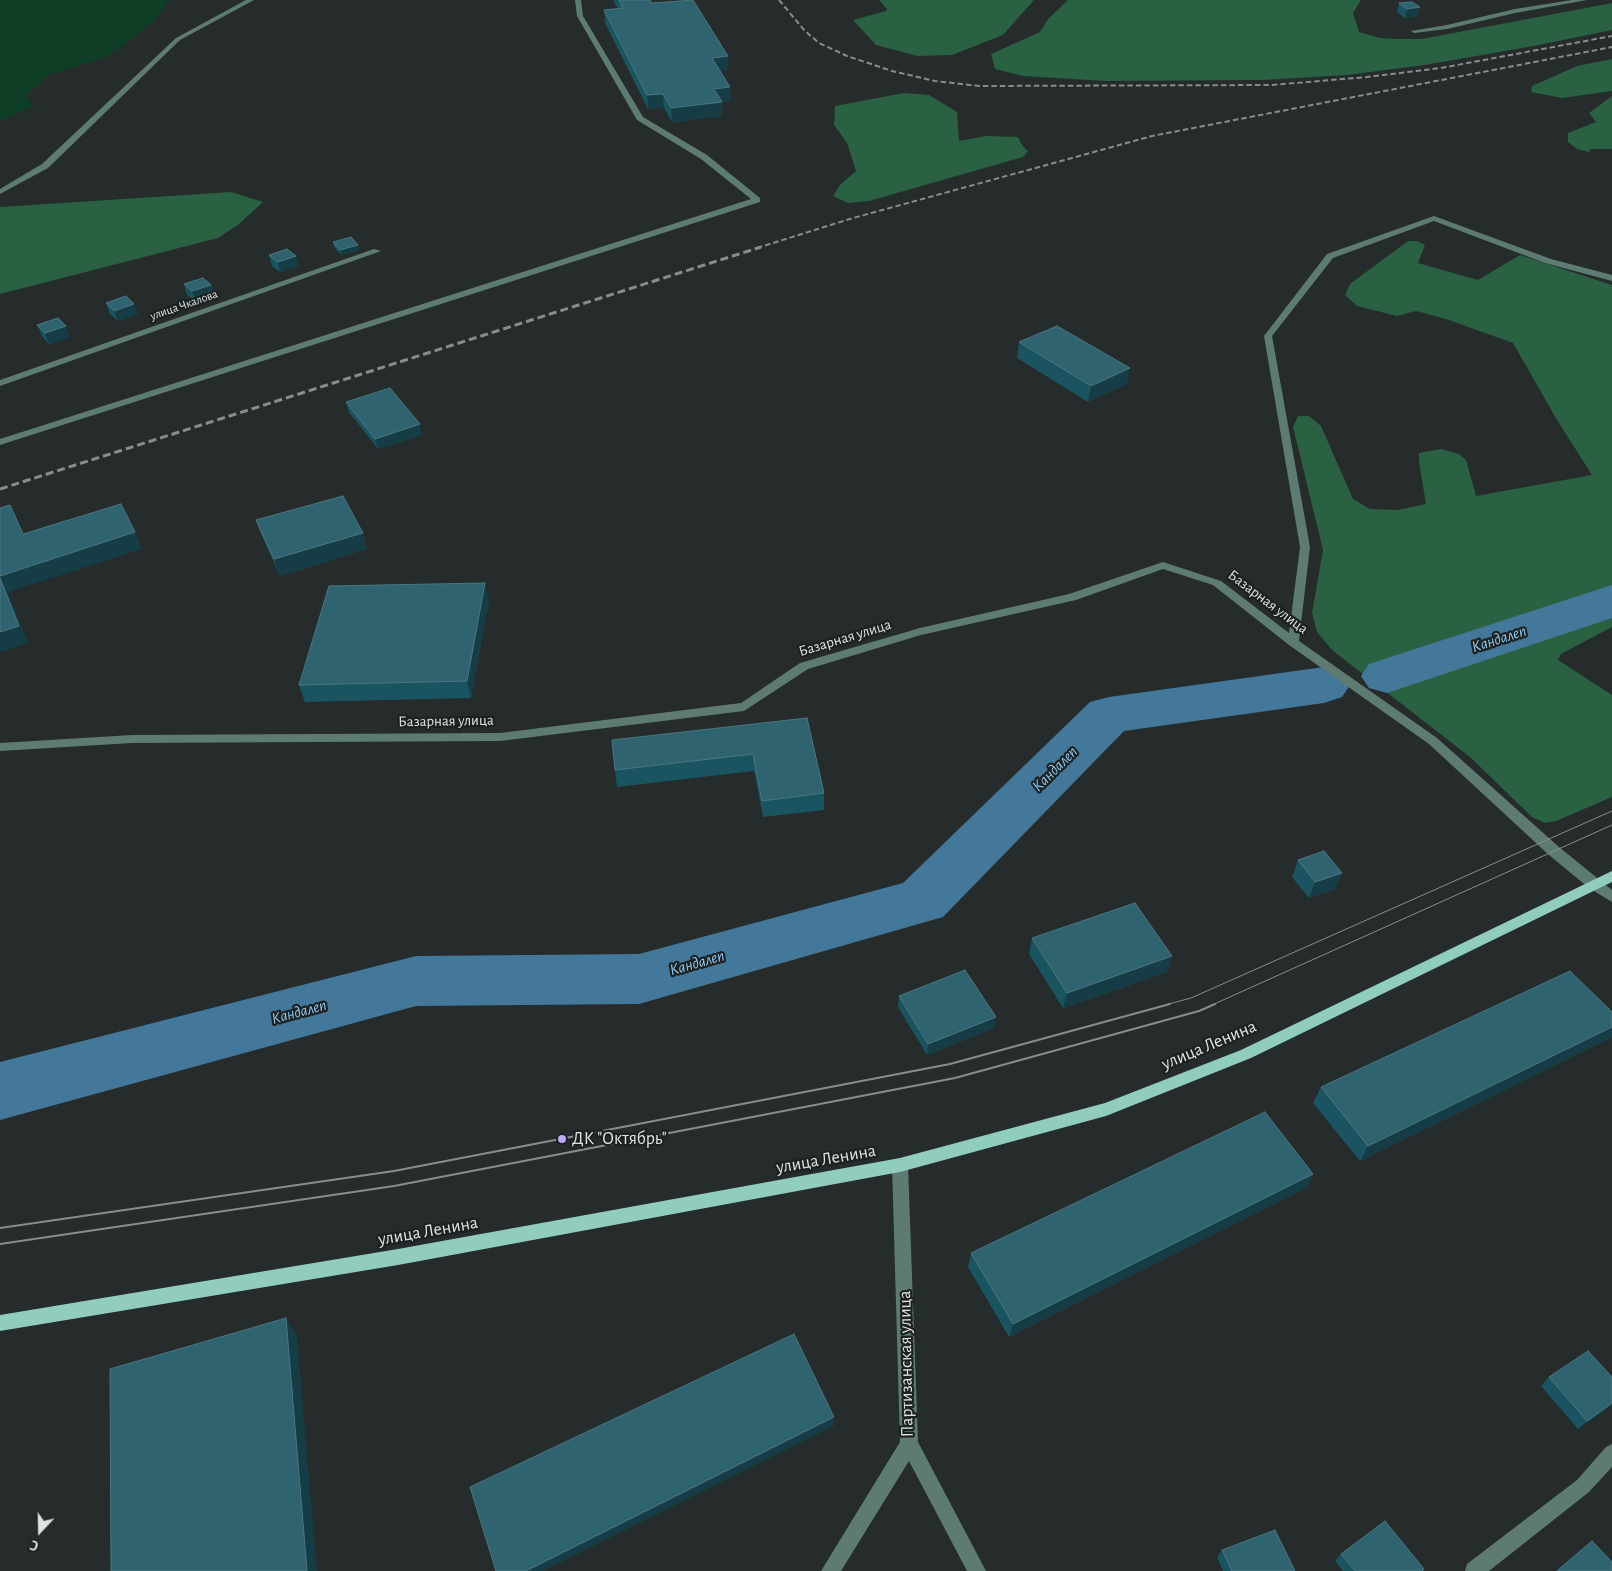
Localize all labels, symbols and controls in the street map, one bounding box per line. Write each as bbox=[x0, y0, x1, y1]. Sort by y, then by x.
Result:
street label: улица Чкалова bbox=[148, 287, 220, 323]
street label: Базарная улица bbox=[1224, 566, 1312, 638]
street label: Базарная улица bbox=[797, 615, 893, 661]
water label: Кандалеп bbox=[1469, 621, 1529, 657]
street label: Базарная улица bbox=[398, 711, 494, 731]
water label: Кандалеп bbox=[1028, 742, 1082, 796]
water label: Кандалеп bbox=[667, 946, 727, 980]
water label: Кандалеп bbox=[269, 995, 329, 1029]
street label: улица Ленина bbox=[1158, 1015, 1260, 1075]
place label: ДК "Октябрь" bbox=[572, 1128, 667, 1150]
marker: ДК "Октябрь" bbox=[556, 1133, 568, 1145]
street label: улица Ленина bbox=[774, 1140, 878, 1178]
street label: улица Ленина bbox=[376, 1212, 480, 1250]
street label: Партизанская улица bbox=[894, 1290, 918, 1438]
north arrow bbox=[15, 1506, 65, 1556]
text: С bbox=[28, 1537, 41, 1553]

